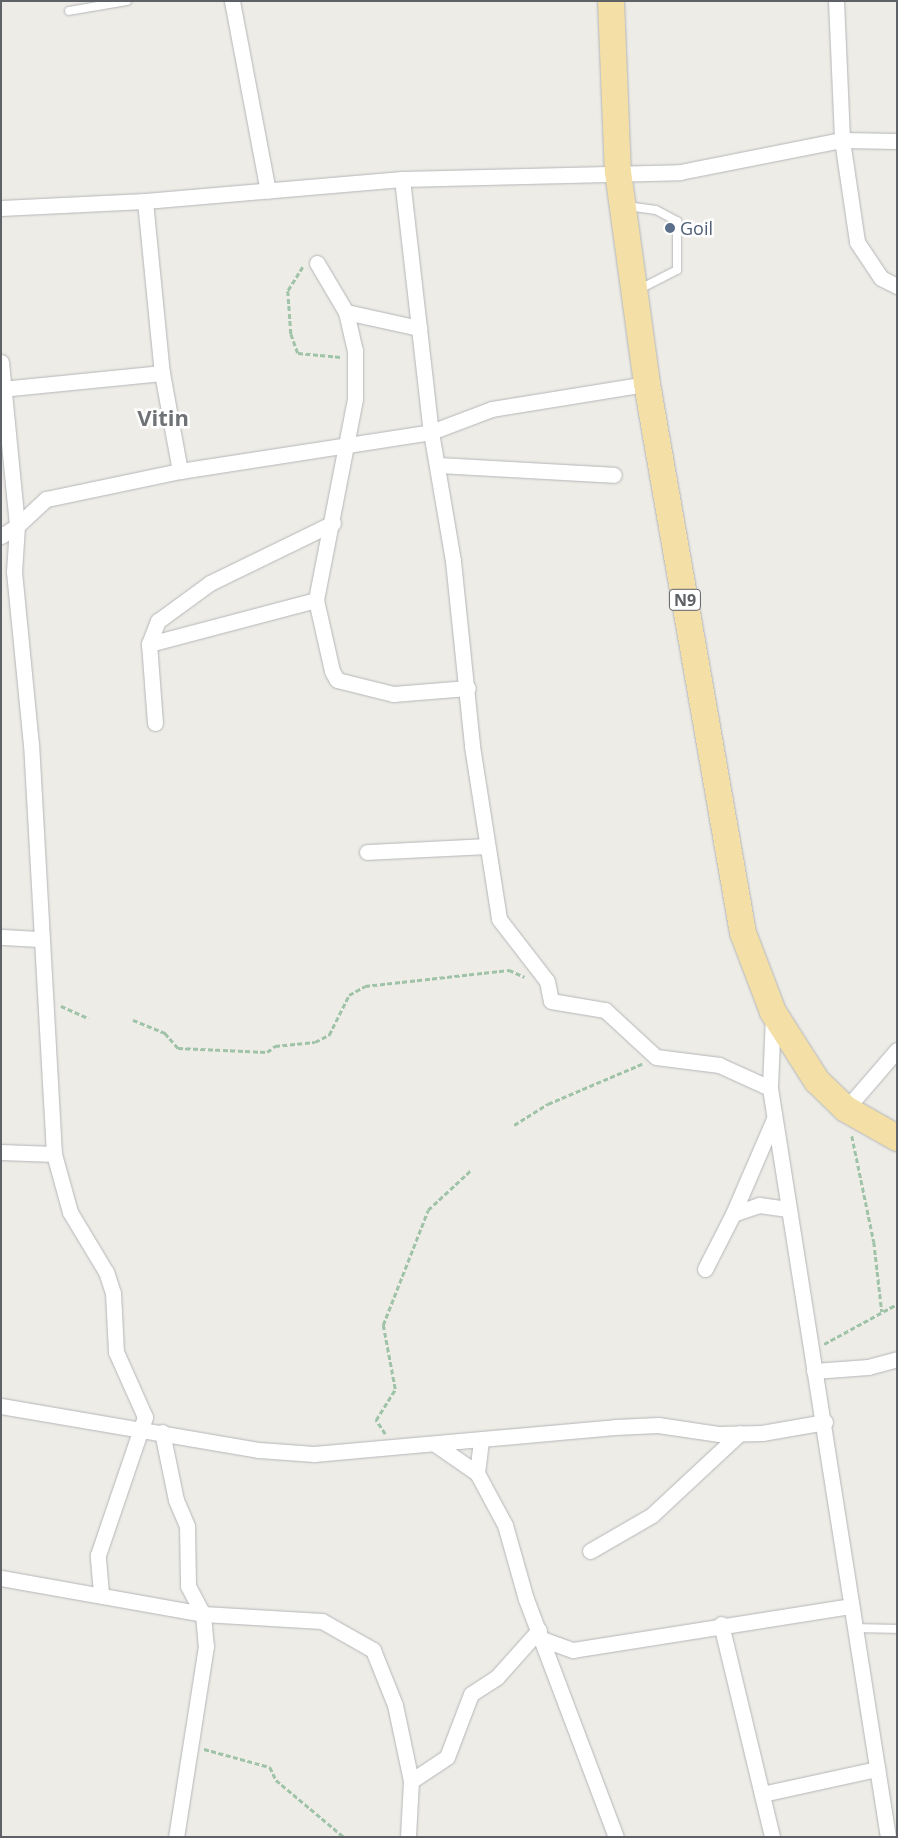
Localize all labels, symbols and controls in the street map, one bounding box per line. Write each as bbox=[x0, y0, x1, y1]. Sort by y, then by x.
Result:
place label: Goil bbox=[680, 217, 713, 239]
marker: Goil bbox=[664, 222, 676, 234]
district label: Vitin bbox=[137, 405, 189, 431]
road number: N9 bbox=[669, 586, 701, 614]

